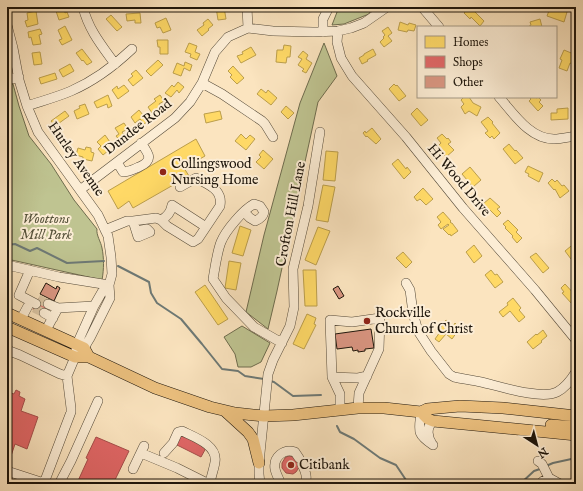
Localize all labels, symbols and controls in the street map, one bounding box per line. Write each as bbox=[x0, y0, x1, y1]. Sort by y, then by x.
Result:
legend bbox=[417, 26, 557, 98]
text: Homes bbox=[453, 35, 489, 50]
text: Shops bbox=[453, 55, 483, 71]
text: Other bbox=[453, 75, 484, 90]
street label: Dundee Road bbox=[101, 95, 176, 159]
street label: Hurley Avenue bbox=[44, 118, 109, 200]
street label: Hi Wood Drive bbox=[423, 140, 495, 221]
place label: Collingswood Nursing Home bbox=[171, 155, 259, 189]
street label: Crofton Hill Lane bbox=[272, 159, 310, 268]
marker: Collingswood Nursing Home bbox=[158, 167, 168, 177]
park label: Woottons Mill Park bbox=[20, 210, 72, 244]
place label: Rockville Church of Christ bbox=[375, 304, 473, 338]
marker: Rockville Church of Christ bbox=[362, 316, 372, 326]
north arrow bbox=[517, 425, 557, 465]
text: N bbox=[534, 443, 551, 461]
place label: Citibank bbox=[299, 456, 350, 474]
marker: Citibank bbox=[286, 460, 296, 470]

